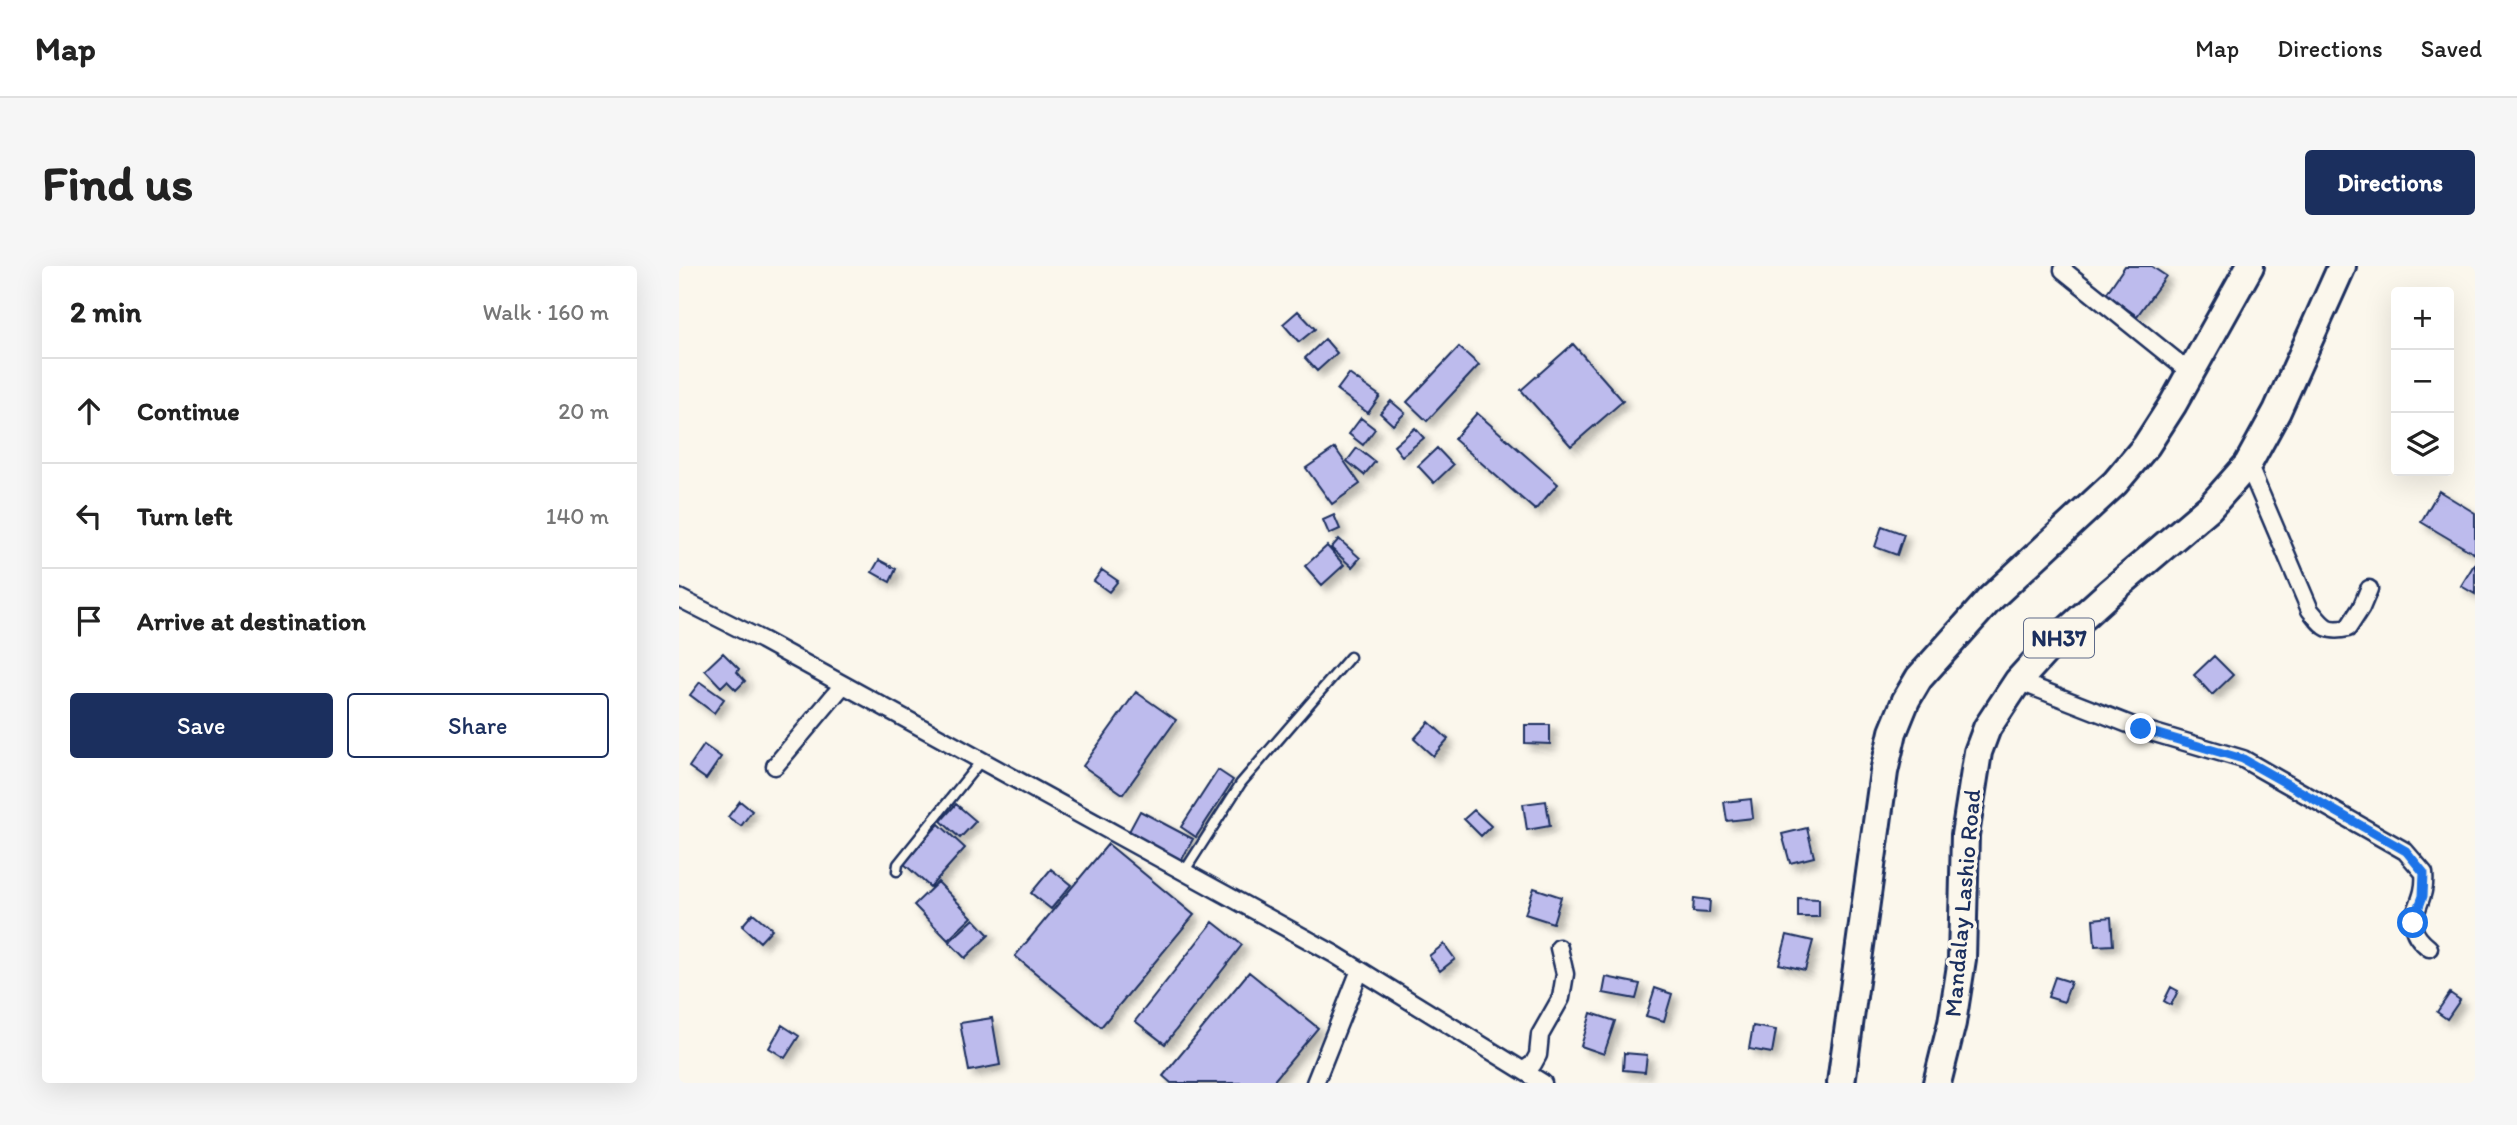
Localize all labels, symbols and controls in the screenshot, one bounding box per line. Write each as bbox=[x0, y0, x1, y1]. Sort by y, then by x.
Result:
text: Map bbox=[35, 29, 96, 68]
text: Map bbox=[2195, 34, 2239, 63]
text: Directions bbox=[2277, 34, 2383, 63]
text: Saved bbox=[2421, 34, 2482, 63]
button: Directions bbox=[2305, 150, 2475, 215]
text: Find us bbox=[42, 153, 193, 212]
map controls bbox=[2391, 287, 2454, 476]
button: + bbox=[2391, 287, 2454, 350]
text: 2 min bbox=[70, 293, 141, 330]
text: Walk · 160 m bbox=[483, 298, 609, 326]
button: − bbox=[2391, 350, 2454, 413]
icon: ahead bbox=[70, 392, 108, 430]
text: Continue bbox=[137, 395, 240, 427]
text: 20 m bbox=[558, 397, 609, 425]
button: layers bbox=[2391, 413, 2454, 476]
icon: left bbox=[70, 497, 108, 535]
text: Turn left bbox=[137, 500, 233, 532]
text: 140 m bbox=[546, 502, 609, 530]
icon: arrive bbox=[70, 602, 108, 640]
text: Arrive at destination bbox=[137, 605, 366, 637]
road number: NH37 bbox=[2024, 618, 2094, 658]
button: Save bbox=[70, 693, 333, 758]
button: Share bbox=[347, 693, 609, 758]
route end bbox=[2125, 713, 2156, 744]
street label: Mandalay Lashio Road bbox=[1938, 788, 1986, 1018]
route start bbox=[2397, 907, 2428, 938]

